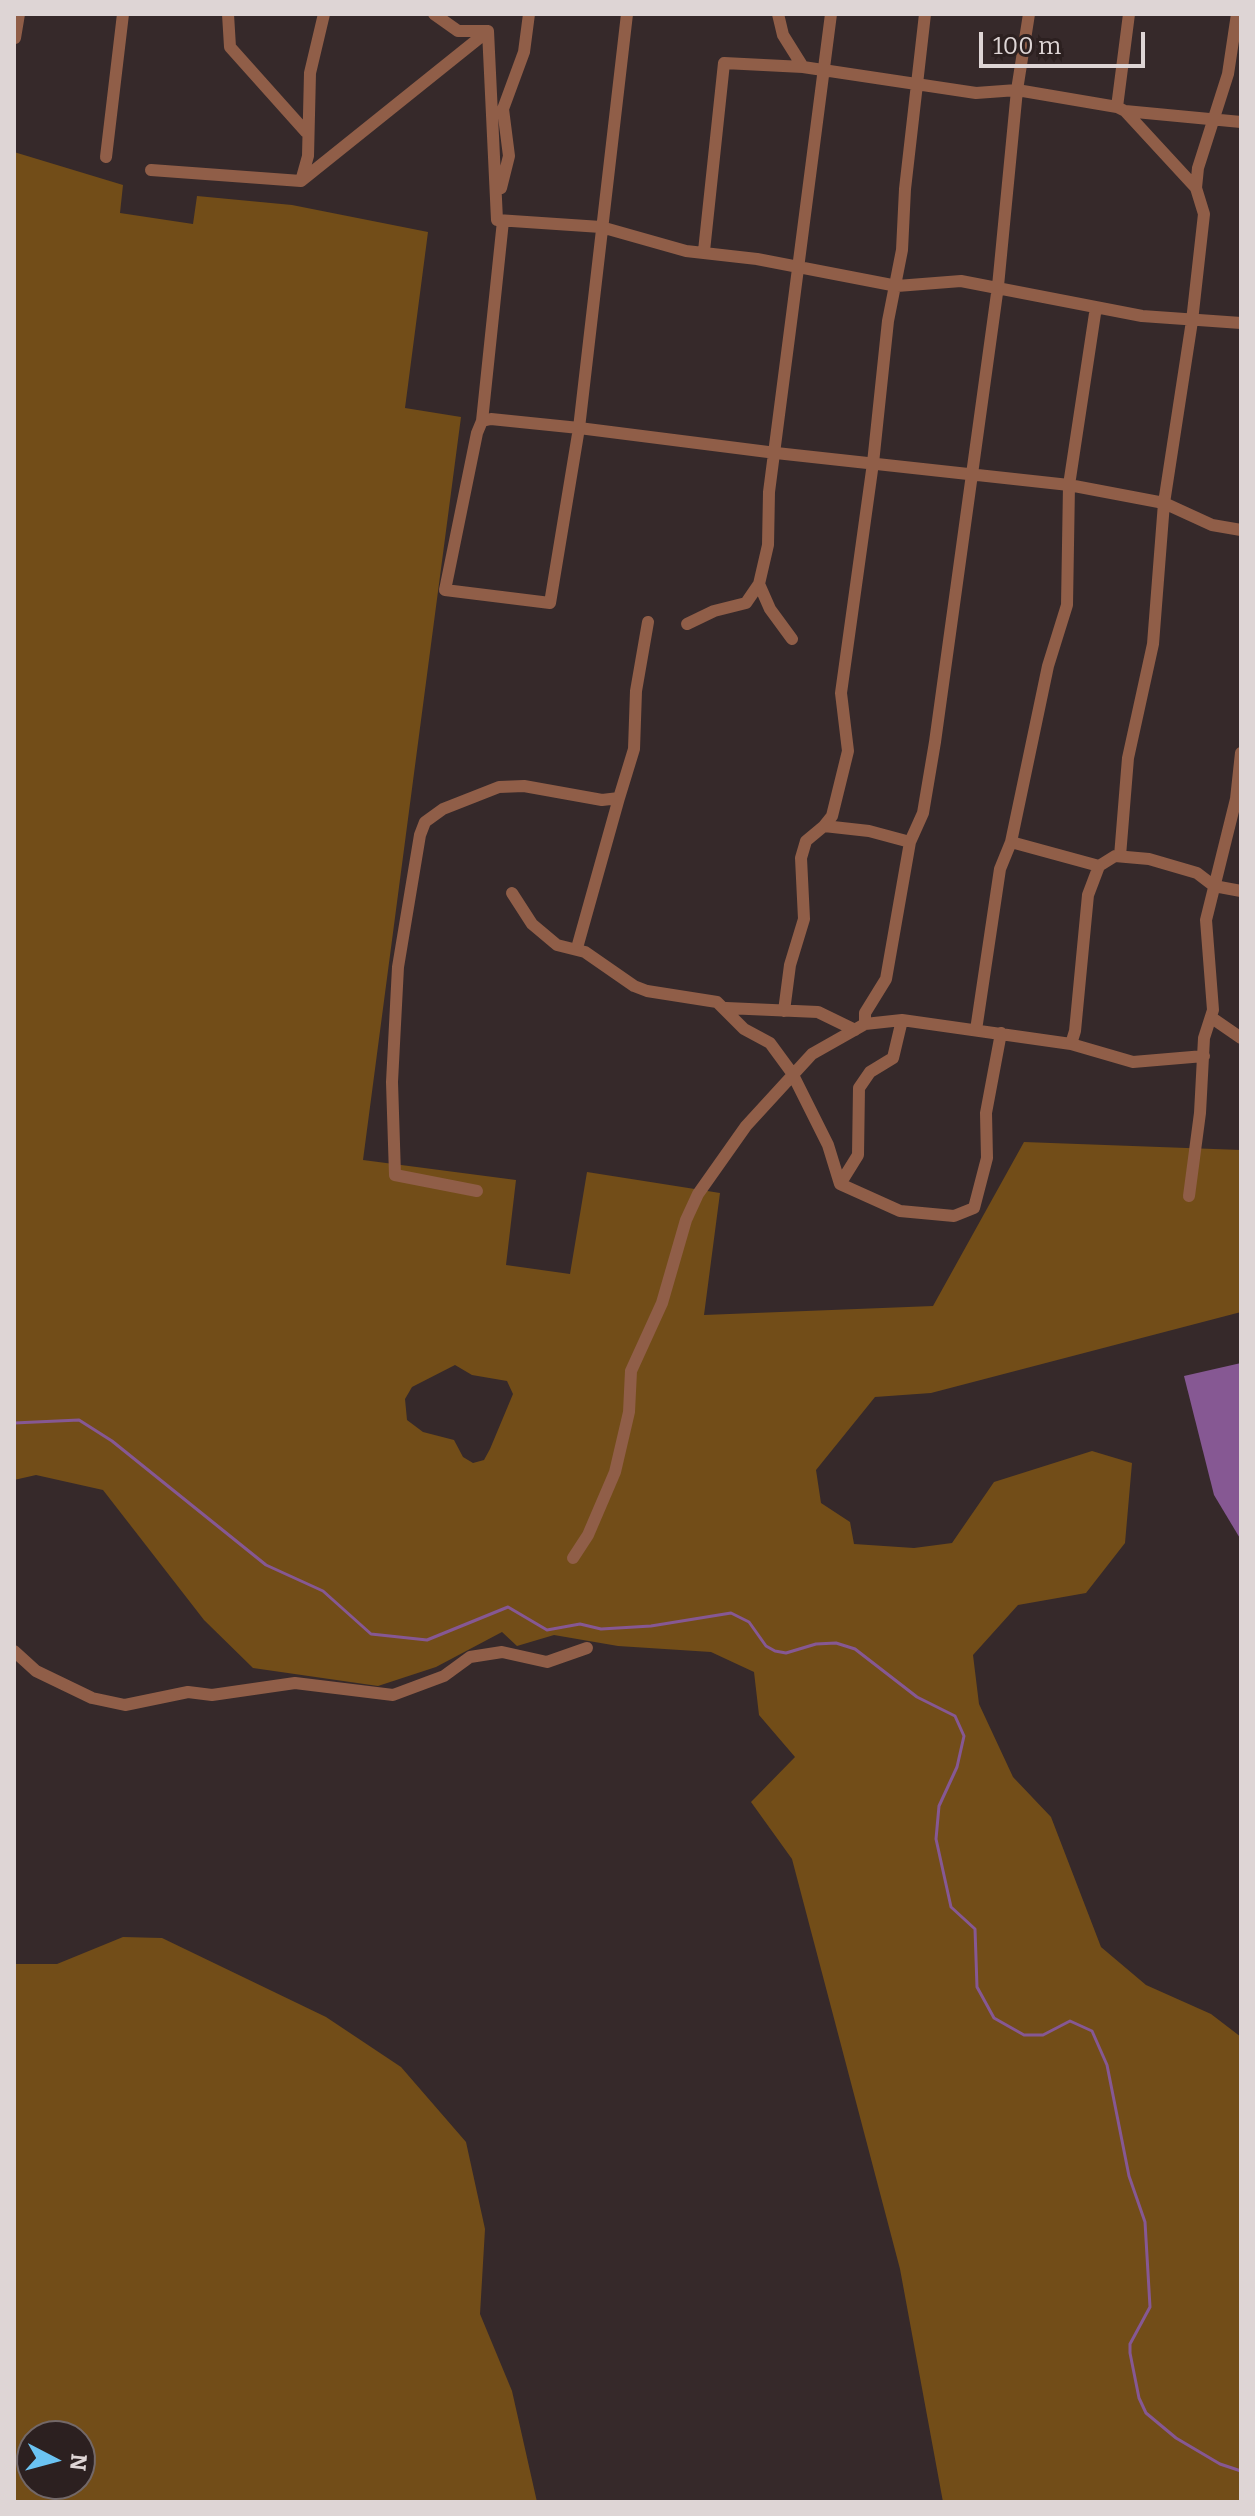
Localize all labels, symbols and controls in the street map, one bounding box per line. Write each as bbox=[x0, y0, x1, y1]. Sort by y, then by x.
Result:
scale bar bbox=[983, 16, 1149, 66]
text: 100 m bbox=[993, 32, 1061, 60]
north arrow bbox=[16, 2420, 96, 2500]
text: N bbox=[64, 2452, 93, 2472]

